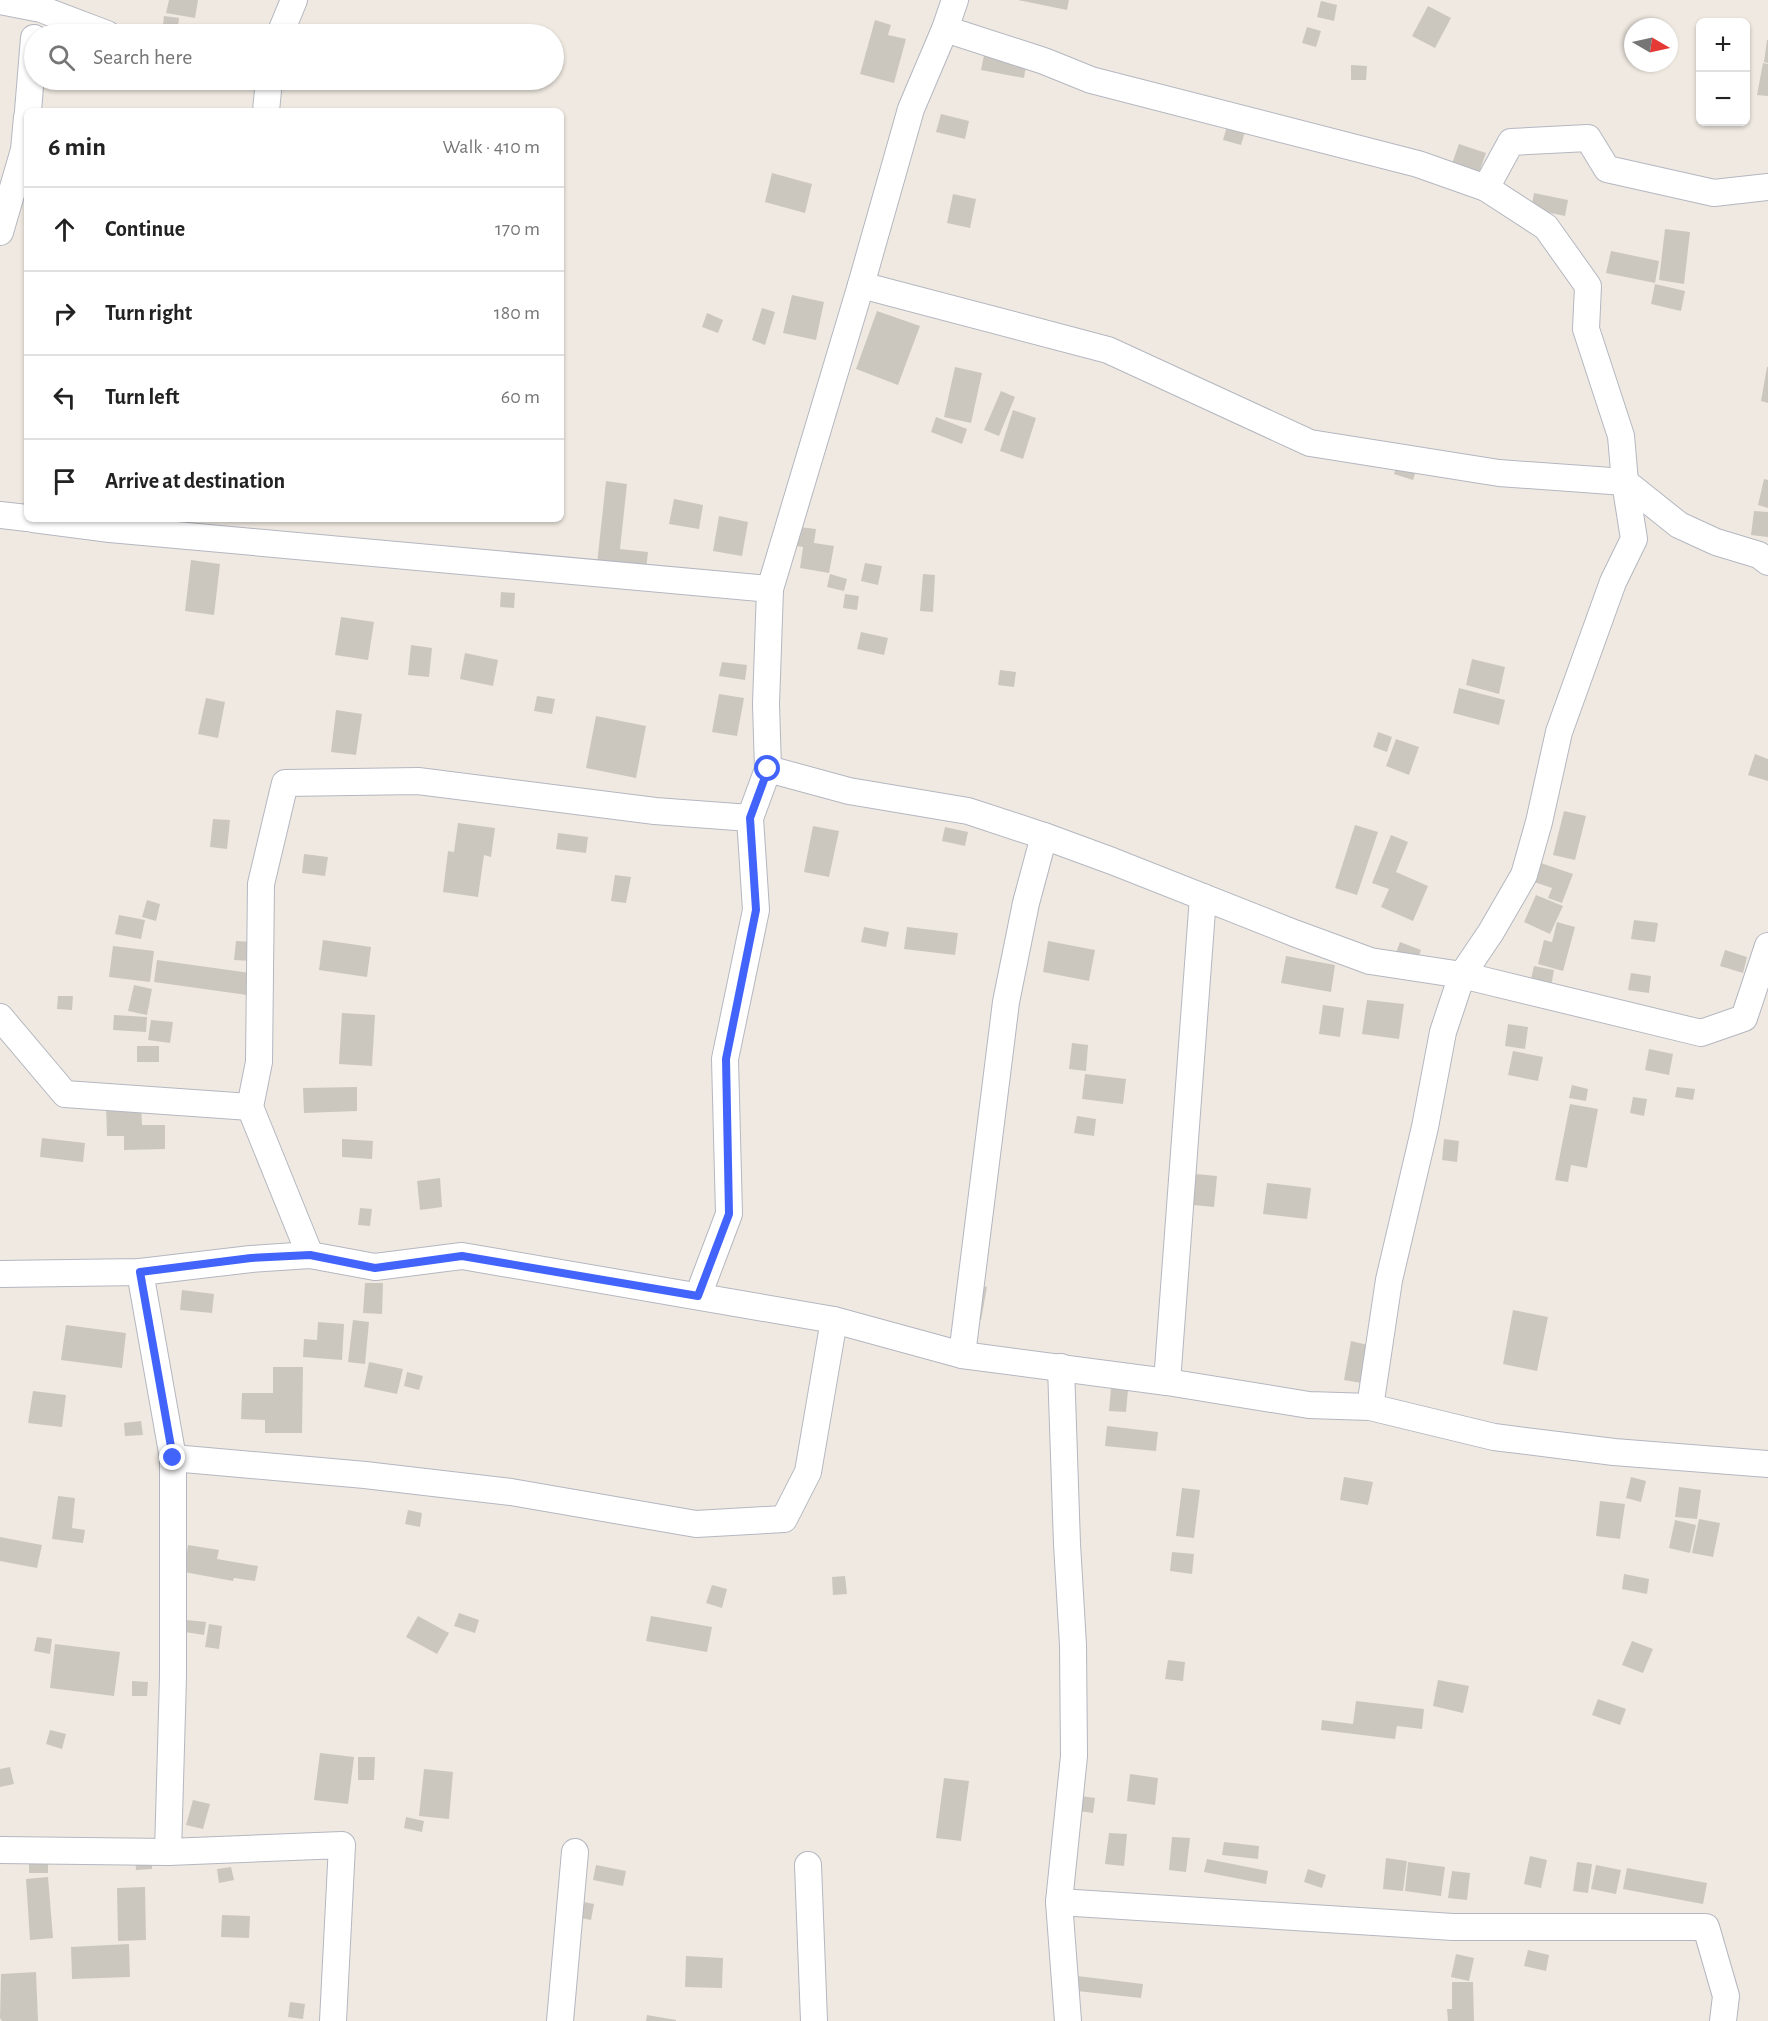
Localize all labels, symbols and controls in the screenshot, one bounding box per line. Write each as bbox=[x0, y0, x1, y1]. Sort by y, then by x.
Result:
north arrow bbox=[1624, 18, 1678, 72]
map controls bbox=[1696, 18, 1750, 126]
button: + bbox=[1696, 18, 1750, 72]
search box bbox=[24, 24, 564, 90]
icon: search bbox=[45, 41, 78, 74]
text: Search here bbox=[93, 46, 192, 68]
button: − bbox=[1696, 72, 1750, 126]
text: 6 min bbox=[48, 134, 106, 160]
text: Walk · 410 m bbox=[442, 137, 540, 157]
icon: ahead bbox=[48, 213, 81, 246]
text: Continue bbox=[105, 218, 185, 240]
text: 170 m bbox=[495, 219, 540, 239]
icon: right bbox=[48, 297, 81, 330]
text: Turn right bbox=[105, 302, 192, 324]
text: 180 m bbox=[494, 303, 540, 323]
icon: left bbox=[48, 381, 81, 414]
text: Turn left bbox=[105, 386, 179, 408]
text: 60 m bbox=[501, 387, 540, 407]
icon: arrive bbox=[48, 465, 81, 498]
text: Arrive at destination bbox=[105, 470, 285, 492]
route start bbox=[754, 755, 780, 781]
route end bbox=[159, 1444, 185, 1470]

